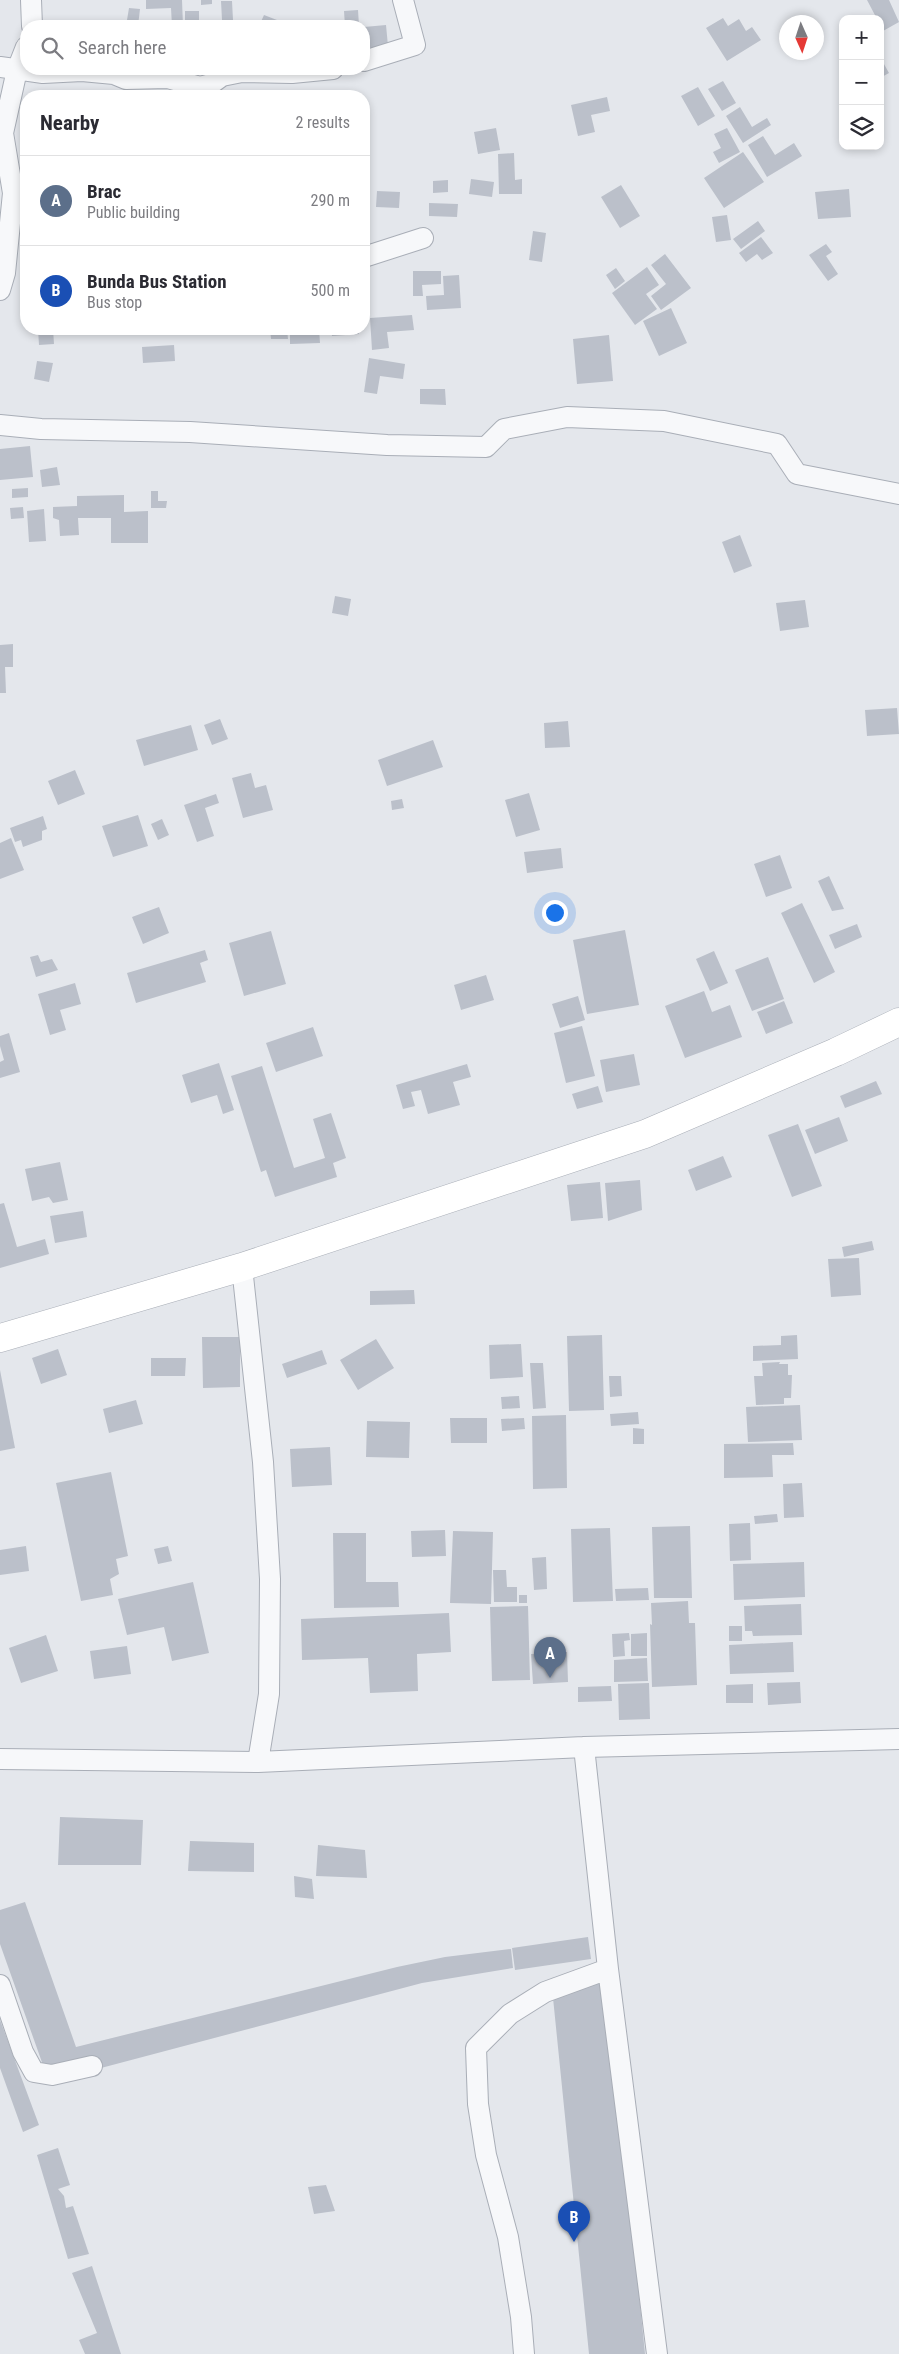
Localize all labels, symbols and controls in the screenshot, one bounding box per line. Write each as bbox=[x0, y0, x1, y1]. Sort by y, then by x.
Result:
north arrow bbox=[779, 15, 824, 60]
map controls bbox=[839, 15, 884, 150]
button: + bbox=[839, 15, 884, 60]
search box bbox=[20, 20, 370, 75]
icon: search bbox=[38, 34, 66, 62]
text: Search here bbox=[78, 36, 166, 59]
button: − bbox=[839, 60, 884, 105]
button: layers bbox=[839, 105, 884, 150]
text: Nearby bbox=[40, 111, 99, 135]
text: 2 results bbox=[295, 113, 350, 132]
text: Brac bbox=[87, 180, 121, 203]
text: A bbox=[51, 191, 61, 210]
text: 290 m bbox=[311, 191, 350, 210]
text: Public building bbox=[87, 203, 180, 222]
text: Bunda Bus Station bbox=[87, 270, 227, 293]
text: B bbox=[52, 281, 60, 300]
text: 500 m bbox=[311, 281, 350, 300]
text: Bus stop bbox=[87, 293, 142, 312]
your location bbox=[542, 900, 568, 926]
pin: A bbox=[534, 1637, 566, 1678]
pin: B bbox=[558, 2201, 590, 2242]

